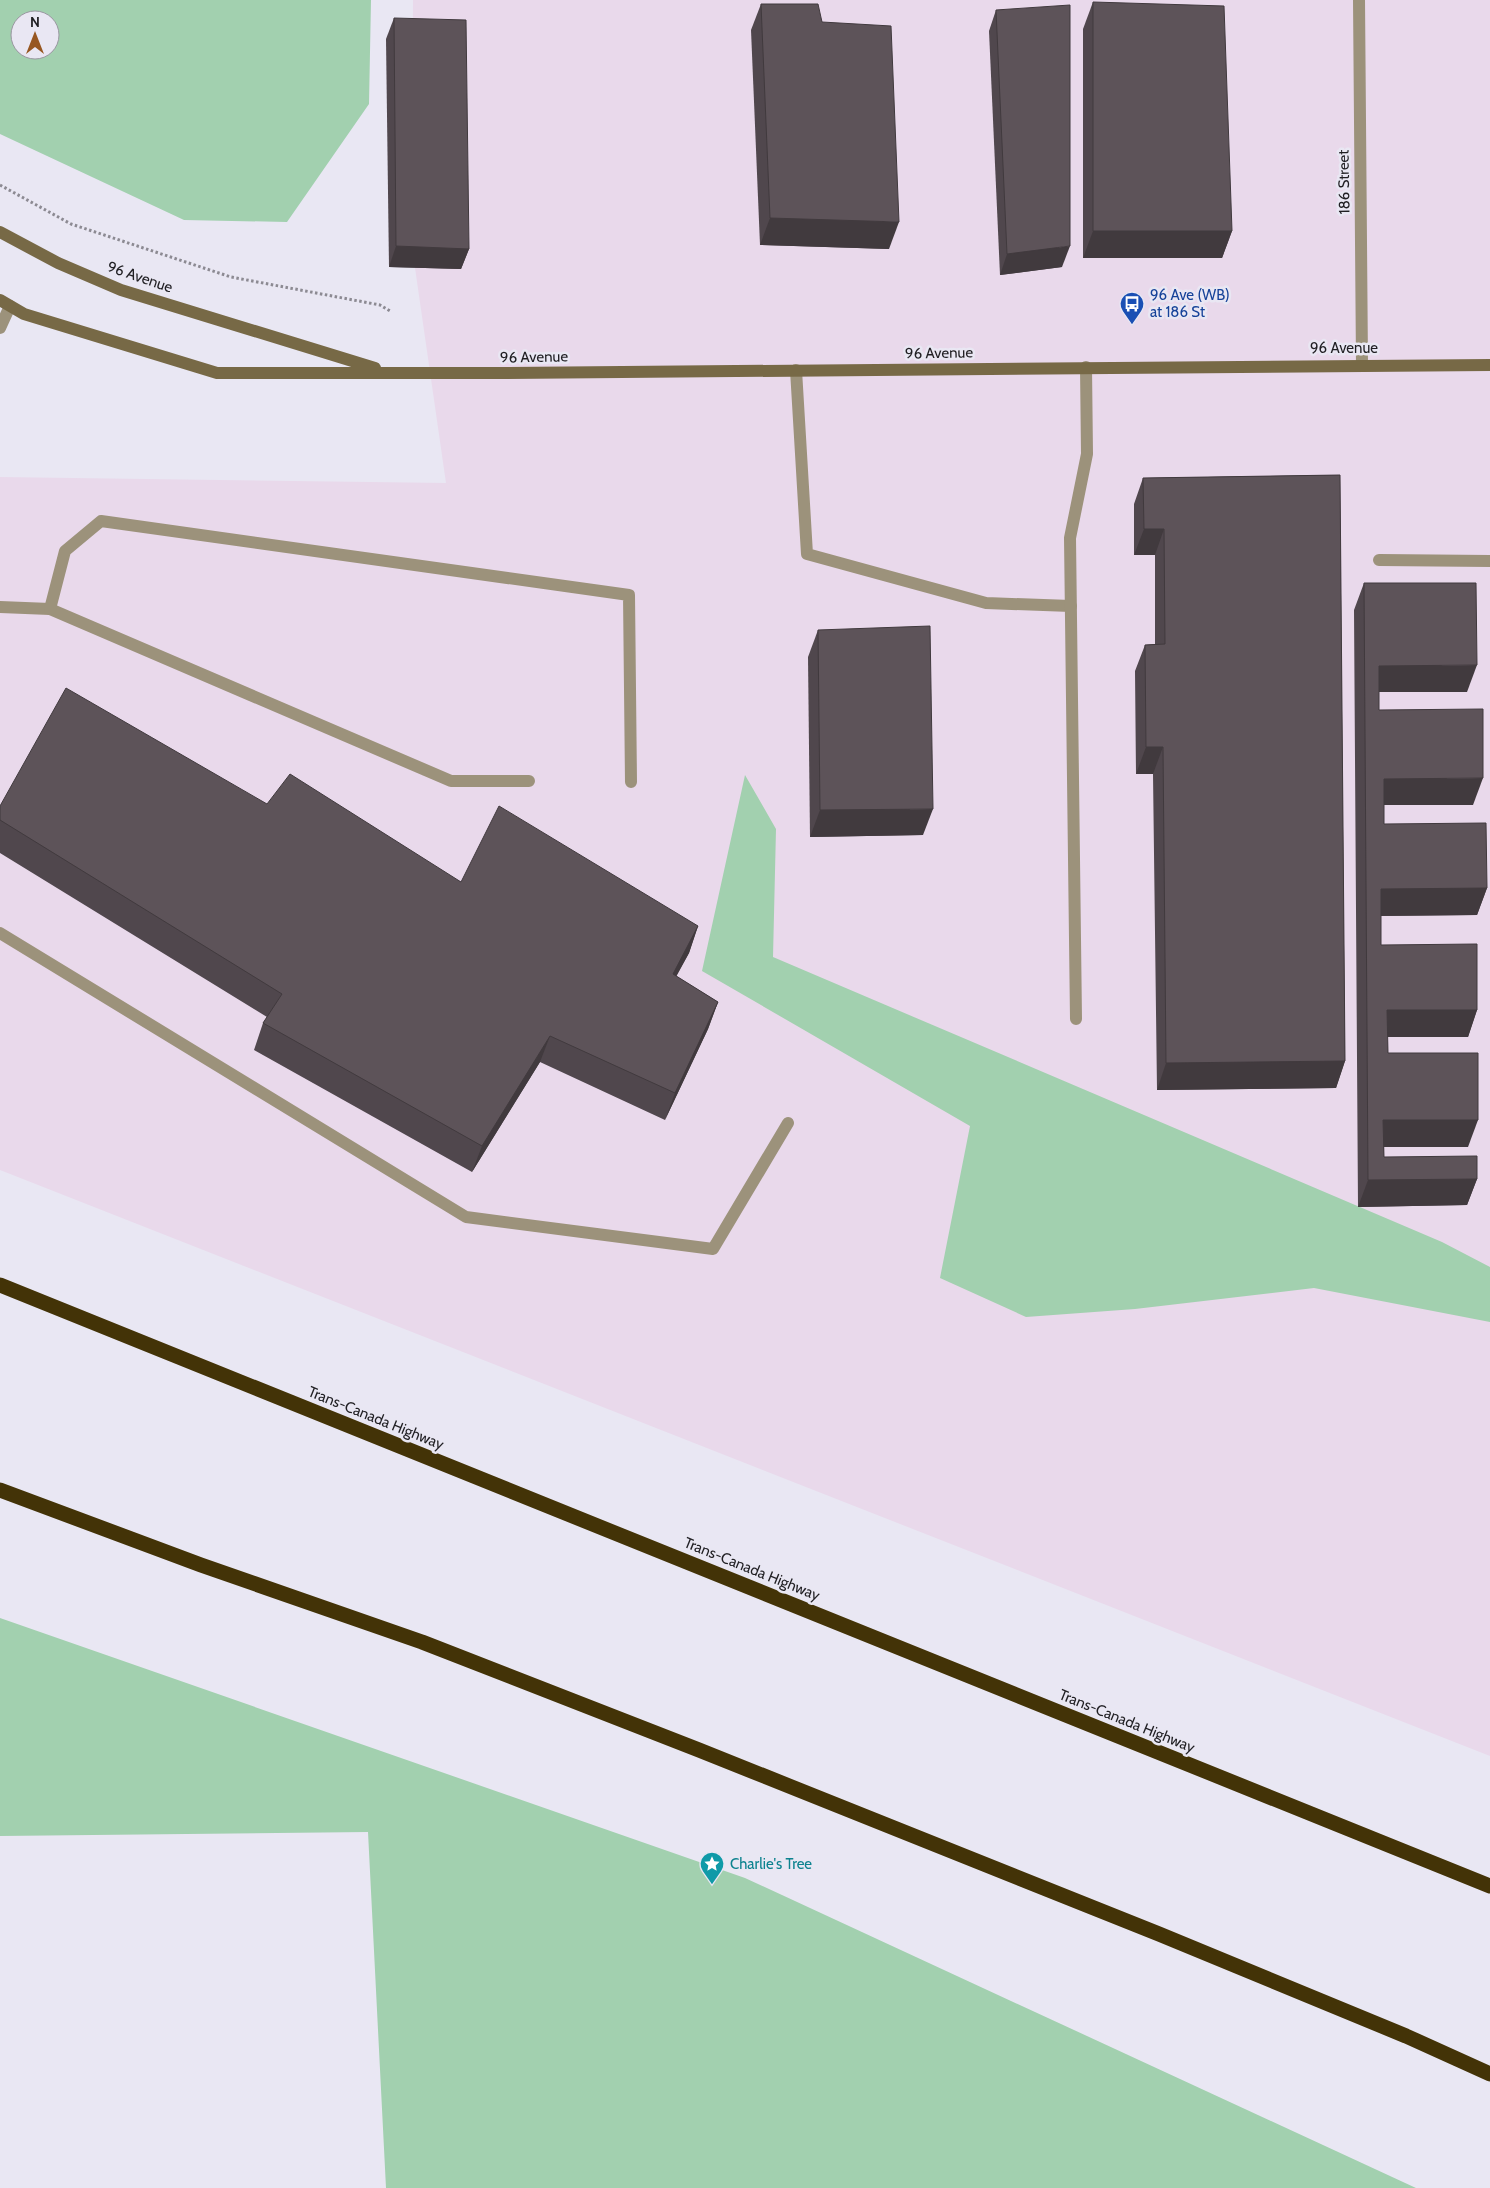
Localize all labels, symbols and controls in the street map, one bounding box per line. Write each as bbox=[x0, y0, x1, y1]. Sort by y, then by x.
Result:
north arrow bbox=[10, 10, 60, 60]
text: N bbox=[30, 13, 40, 31]
street label: 186 Street bbox=[1334, 150, 1354, 214]
street label: 96 Avenue bbox=[105, 257, 175, 297]
place label: 96 Ave (WB) at 186 St bbox=[1150, 286, 1230, 321]
bus stop icon: 96 Ave (WB) at 186 St bbox=[1119, 291, 1145, 325]
street label: 96 Avenue bbox=[1310, 339, 1378, 357]
street label: 96 Avenue bbox=[905, 343, 973, 363]
street label: 96 Avenue bbox=[500, 347, 568, 367]
street label: Trans-Canada Highway bbox=[306, 1383, 447, 1454]
street label: Trans-Canada Highway bbox=[682, 1534, 823, 1605]
street label: Trans-Canada Highway bbox=[1057, 1686, 1198, 1757]
place icon: Charlie's Tree bbox=[699, 1851, 725, 1885]
place label: Charlie's Tree bbox=[730, 1855, 812, 1873]

